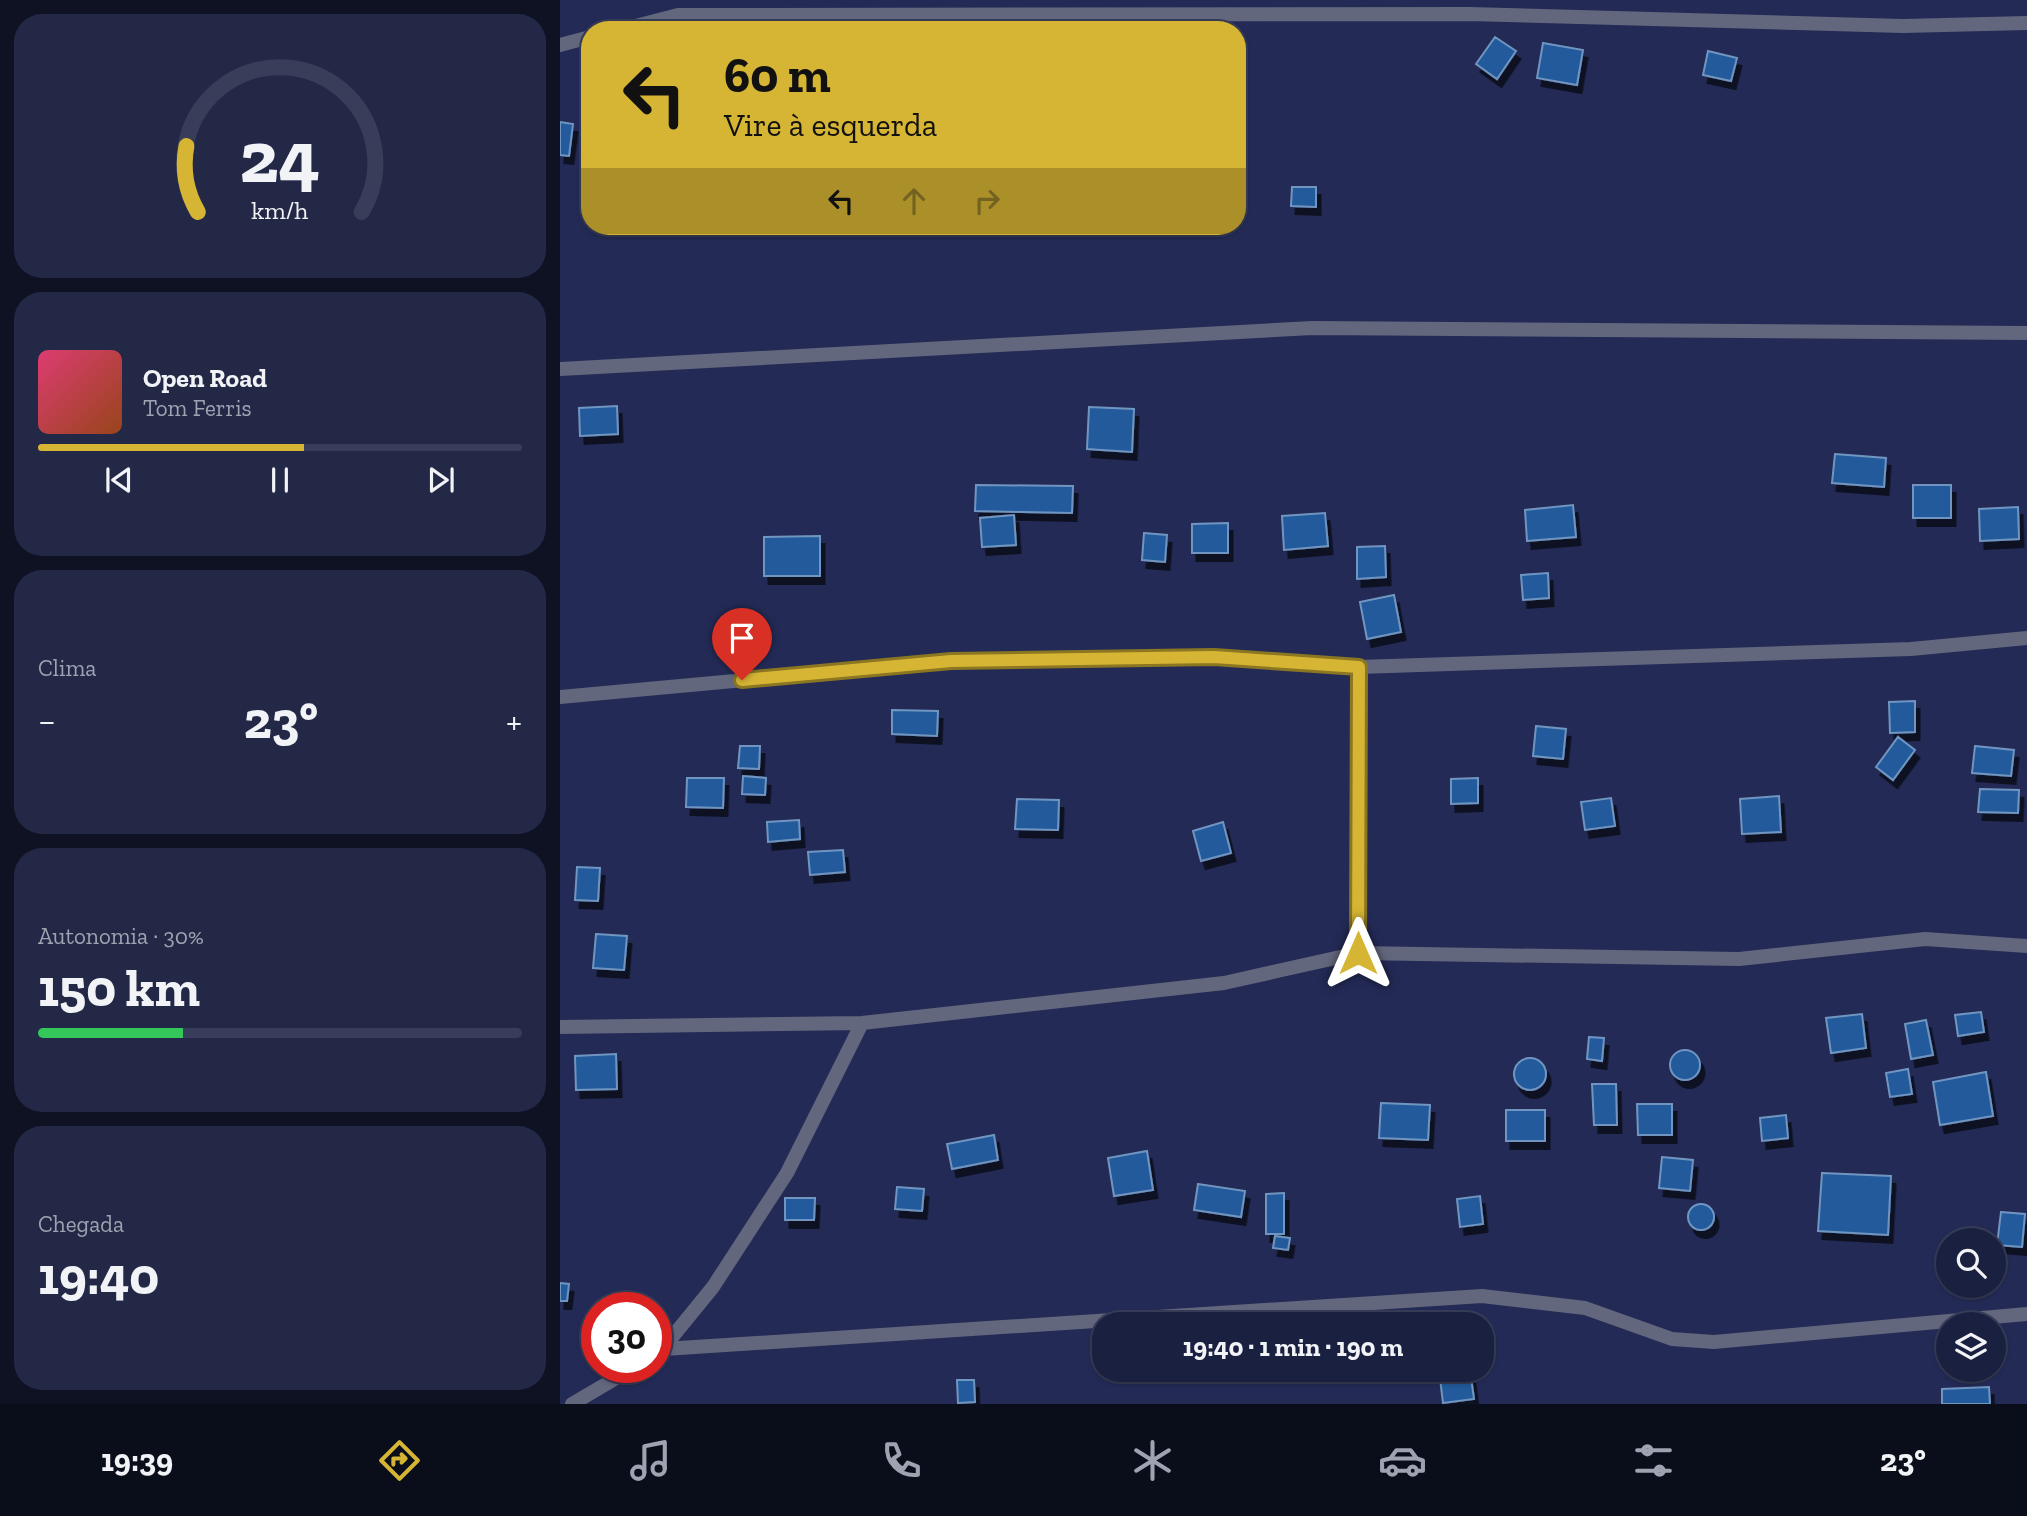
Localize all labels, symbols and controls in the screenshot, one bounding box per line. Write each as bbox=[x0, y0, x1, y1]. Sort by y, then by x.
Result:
text: 60 m bbox=[724, 46, 831, 105]
icon: left bbox=[609, 49, 700, 140]
text: Vire à esquerda bbox=[724, 106, 937, 144]
text: 24 bbox=[240, 113, 320, 201]
icon: left bbox=[822, 182, 860, 220]
icon: ahead bbox=[895, 182, 933, 220]
icon: right bbox=[968, 182, 1006, 220]
text: km/h bbox=[251, 195, 309, 225]
text: Open Road bbox=[143, 362, 267, 394]
text: Tom Ferris bbox=[143, 394, 252, 422]
icon: previous bbox=[100, 461, 138, 499]
icon: pause bbox=[261, 461, 299, 499]
icon: next bbox=[422, 461, 460, 499]
pin bbox=[712, 608, 772, 680]
icon: arrive bbox=[723, 619, 761, 657]
text: Clima bbox=[38, 654, 96, 682]
text: 23° bbox=[244, 689, 318, 751]
text: − bbox=[38, 698, 56, 744]
text: + bbox=[506, 698, 522, 744]
position arrow bbox=[1321, 916, 1395, 990]
text: Autonomia · 30% bbox=[38, 922, 204, 950]
text: 150 km bbox=[38, 957, 200, 1019]
text: Chegada bbox=[38, 1210, 124, 1238]
map controls bbox=[1936, 1228, 2006, 1382]
button: search bbox=[1936, 1228, 2006, 1298]
text: 19:40 bbox=[38, 1245, 159, 1307]
speed limit sign: 30 bbox=[581, 1292, 672, 1383]
button: layers bbox=[1936, 1312, 2006, 1382]
text: 19:40 · 1 min · 190 m bbox=[1183, 1331, 1403, 1363]
icon: directions bbox=[375, 1436, 424, 1485]
icon: music bbox=[626, 1436, 675, 1485]
icon: phone bbox=[877, 1436, 926, 1485]
icon: climate bbox=[1128, 1436, 1177, 1485]
icon: car bbox=[1378, 1436, 1427, 1485]
icon: filters bbox=[1629, 1436, 1678, 1485]
text: 19:39 bbox=[101, 1441, 173, 1479]
text: 23° bbox=[1880, 1441, 1926, 1479]

